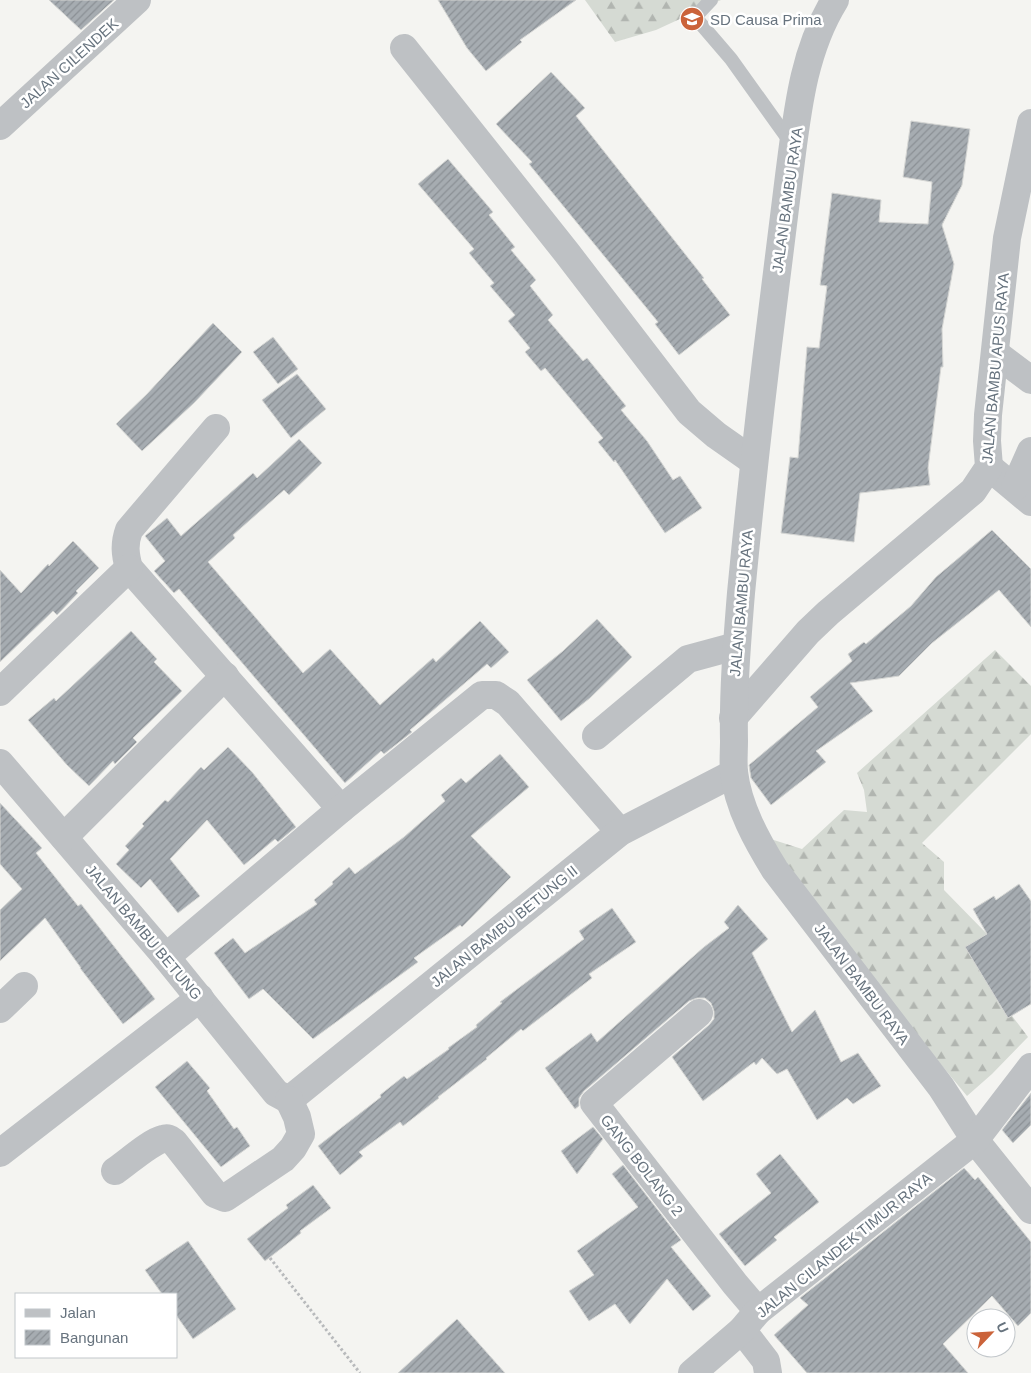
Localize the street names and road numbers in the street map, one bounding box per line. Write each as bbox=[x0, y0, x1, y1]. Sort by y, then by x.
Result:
street label: JALAN CILENDEK bbox=[17, 15, 121, 111]
street label: JALAN BAMBU RAYA bbox=[768, 126, 806, 274]
street label: JALAN BAMBU APUS RAYA bbox=[978, 272, 1012, 464]
street label: JALAN BAMBU RAYA bbox=[726, 529, 756, 677]
street label: JALAN BAMBU BETUNG bbox=[83, 861, 205, 1003]
street label: JALAN BAMBU BETUNG II bbox=[427, 862, 581, 990]
street label: JALAN BAMBU RAYA bbox=[811, 920, 913, 1048]
street label: GANG BOLANG 2 bbox=[597, 1111, 687, 1219]
street label: JALAN CILANDEK TIMUR RAYA bbox=[753, 1169, 935, 1321]

